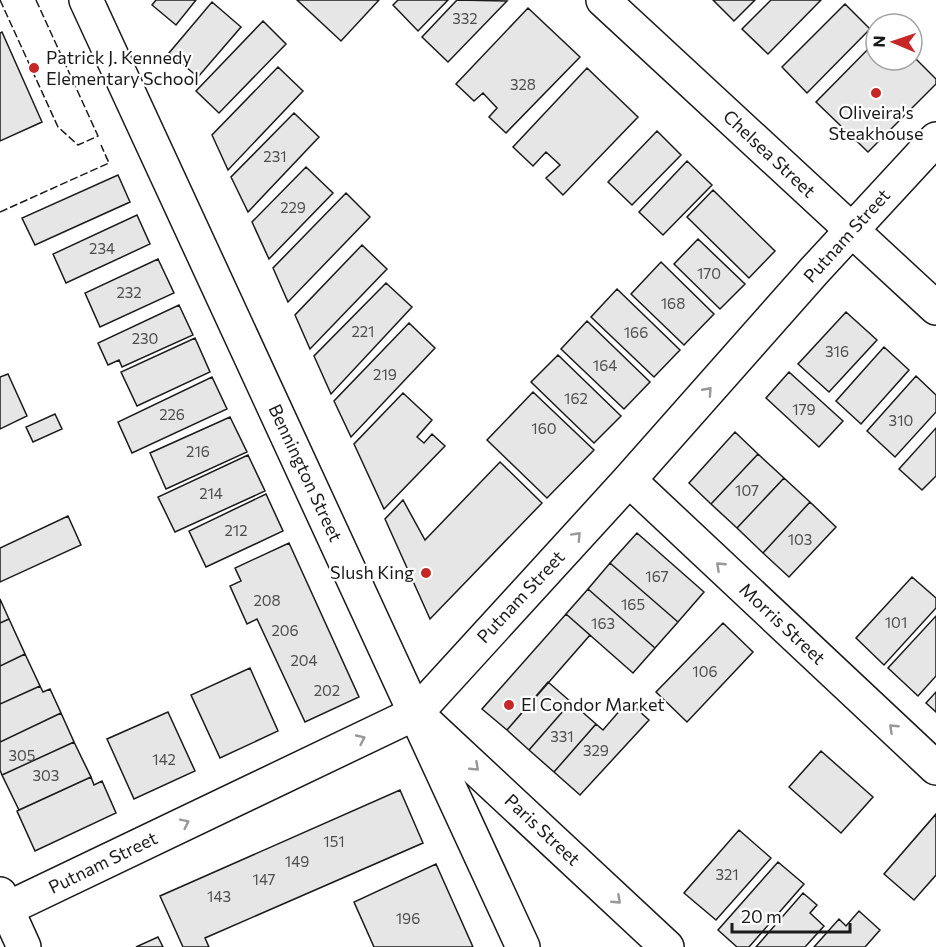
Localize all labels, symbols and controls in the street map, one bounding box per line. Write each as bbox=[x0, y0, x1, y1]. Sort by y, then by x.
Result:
house number: 332 bbox=[452, 9, 478, 27]
north arrow bbox=[864, 12, 924, 72]
text: N bbox=[869, 35, 888, 48]
place label: Patrick J. Kennedy Elementary School bbox=[46, 46, 199, 89]
marker: Patrick J. Kennedy Elementary School bbox=[27, 61, 41, 75]
house number: 328 bbox=[510, 75, 536, 93]
marker: Oliveira's Steakhouse bbox=[869, 86, 883, 100]
place label: Oliveira's Steakhouse bbox=[828, 101, 924, 144]
street label: Chelsea Street bbox=[719, 105, 820, 202]
house number: 231 bbox=[263, 147, 287, 165]
street label: Putnam Street bbox=[798, 184, 894, 287]
house number: 229 bbox=[280, 198, 306, 216]
house number: 234 bbox=[89, 239, 115, 257]
house number: 170 bbox=[697, 264, 721, 282]
house number: 232 bbox=[116, 283, 142, 301]
house number: 168 bbox=[661, 294, 685, 312]
house number: 221 bbox=[351, 322, 375, 340]
house number: 166 bbox=[624, 323, 648, 341]
house number: 230 bbox=[132, 329, 158, 347]
house number: 316 bbox=[825, 342, 849, 360]
house number: 164 bbox=[593, 356, 617, 374]
house number: 219 bbox=[373, 365, 397, 383]
one-way arrow bbox=[701, 387, 712, 398]
house number: 162 bbox=[564, 389, 588, 407]
street label: Bennington Street bbox=[264, 400, 347, 545]
house number: 179 bbox=[792, 400, 816, 418]
house number: 226 bbox=[159, 405, 185, 423]
house number: 310 bbox=[889, 411, 913, 429]
house number: 160 bbox=[531, 419, 557, 437]
house number: 216 bbox=[186, 442, 210, 460]
house number: 107 bbox=[735, 481, 759, 499]
house number: 214 bbox=[199, 484, 223, 502]
house number: 212 bbox=[224, 521, 248, 539]
house number: 103 bbox=[788, 530, 812, 548]
one-way arrow bbox=[570, 532, 581, 543]
street label: Putnam Street bbox=[472, 545, 569, 647]
place label: Slush King bbox=[330, 561, 414, 583]
one-way arrow bbox=[716, 562, 727, 573]
marker: Slush King bbox=[419, 566, 433, 580]
house number: 167 bbox=[645, 567, 669, 585]
street label: Morris Street bbox=[735, 578, 830, 669]
house number: 208 bbox=[253, 591, 281, 609]
house number: 165 bbox=[621, 595, 645, 613]
house number: 101 bbox=[885, 613, 907, 631]
house number: 163 bbox=[591, 614, 615, 632]
house number: 206 bbox=[271, 621, 299, 639]
house number: 204 bbox=[290, 651, 318, 669]
house number: 106 bbox=[692, 662, 718, 680]
house number: 202 bbox=[314, 681, 340, 699]
place label: El Condor Market bbox=[521, 693, 665, 715]
marker: El Condor Market bbox=[502, 698, 516, 712]
one-way arrow bbox=[890, 724, 900, 735]
house number: 331 bbox=[550, 727, 574, 745]
one-way arrow bbox=[355, 735, 366, 747]
house number: 329 bbox=[583, 741, 609, 759]
house number: 305 bbox=[9, 746, 35, 764]
house number: 142 bbox=[152, 750, 176, 768]
one-way arrow bbox=[468, 760, 478, 771]
house number: 303 bbox=[33, 766, 59, 784]
street label: Paris Street bbox=[500, 789, 585, 870]
one-way arrow bbox=[179, 819, 190, 831]
street label: Putnam Street bbox=[44, 826, 161, 898]
house number: 151 bbox=[323, 832, 345, 850]
house number: 149 bbox=[285, 852, 309, 870]
house number: 321 bbox=[715, 865, 739, 883]
house number: 147 bbox=[252, 870, 276, 888]
house number: 143 bbox=[207, 887, 231, 905]
one-way arrow bbox=[610, 893, 621, 904]
scale bar bbox=[732, 896, 850, 934]
text: 20 m bbox=[741, 905, 782, 927]
house number: 196 bbox=[396, 909, 420, 927]

